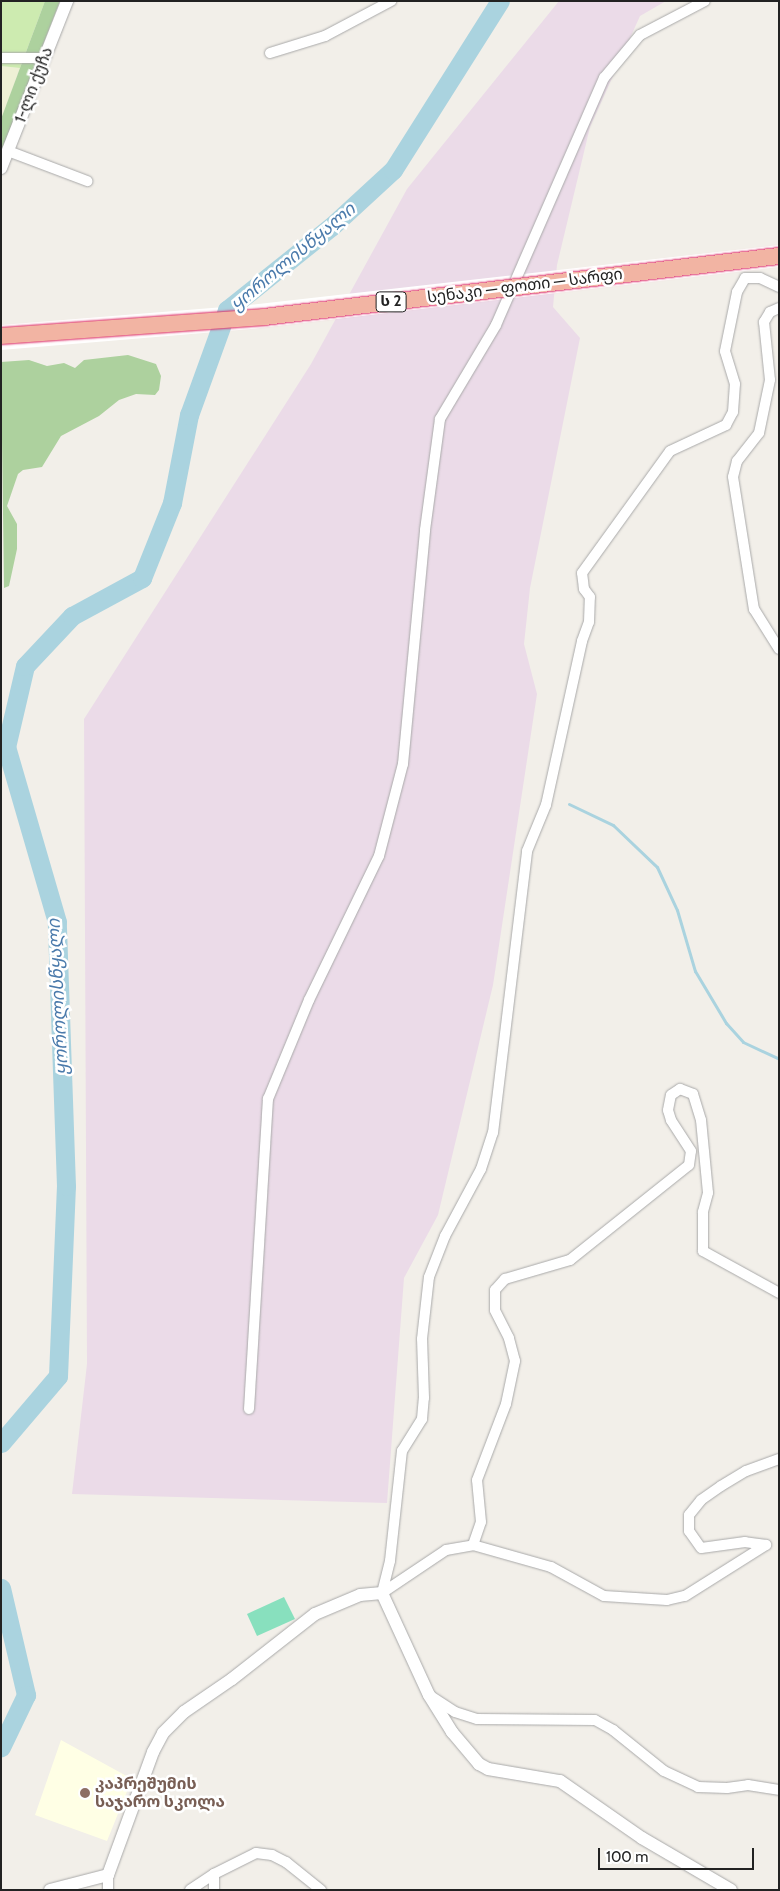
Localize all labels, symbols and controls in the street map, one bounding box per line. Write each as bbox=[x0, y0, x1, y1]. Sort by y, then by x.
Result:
street label: 1-ლი ქუჩა bbox=[11, 44, 57, 126]
water label: ყოროლისწყალი bbox=[226, 198, 360, 316]
street label: სენაკი — ფოთი — სარფი bbox=[426, 264, 624, 308]
road number: ს 2 bbox=[375, 290, 407, 314]
water label: ყოროლისწყალი bbox=[43, 918, 73, 1076]
place label: კაპრეშუმის საჯარო სკოლა bbox=[95, 1774, 225, 1812]
marker: კაპრეშუმის საჯარო სკოლა bbox=[79, 1787, 91, 1799]
scale bar bbox=[600, 1838, 756, 1870]
text: 100 m bbox=[606, 1848, 648, 1866]

